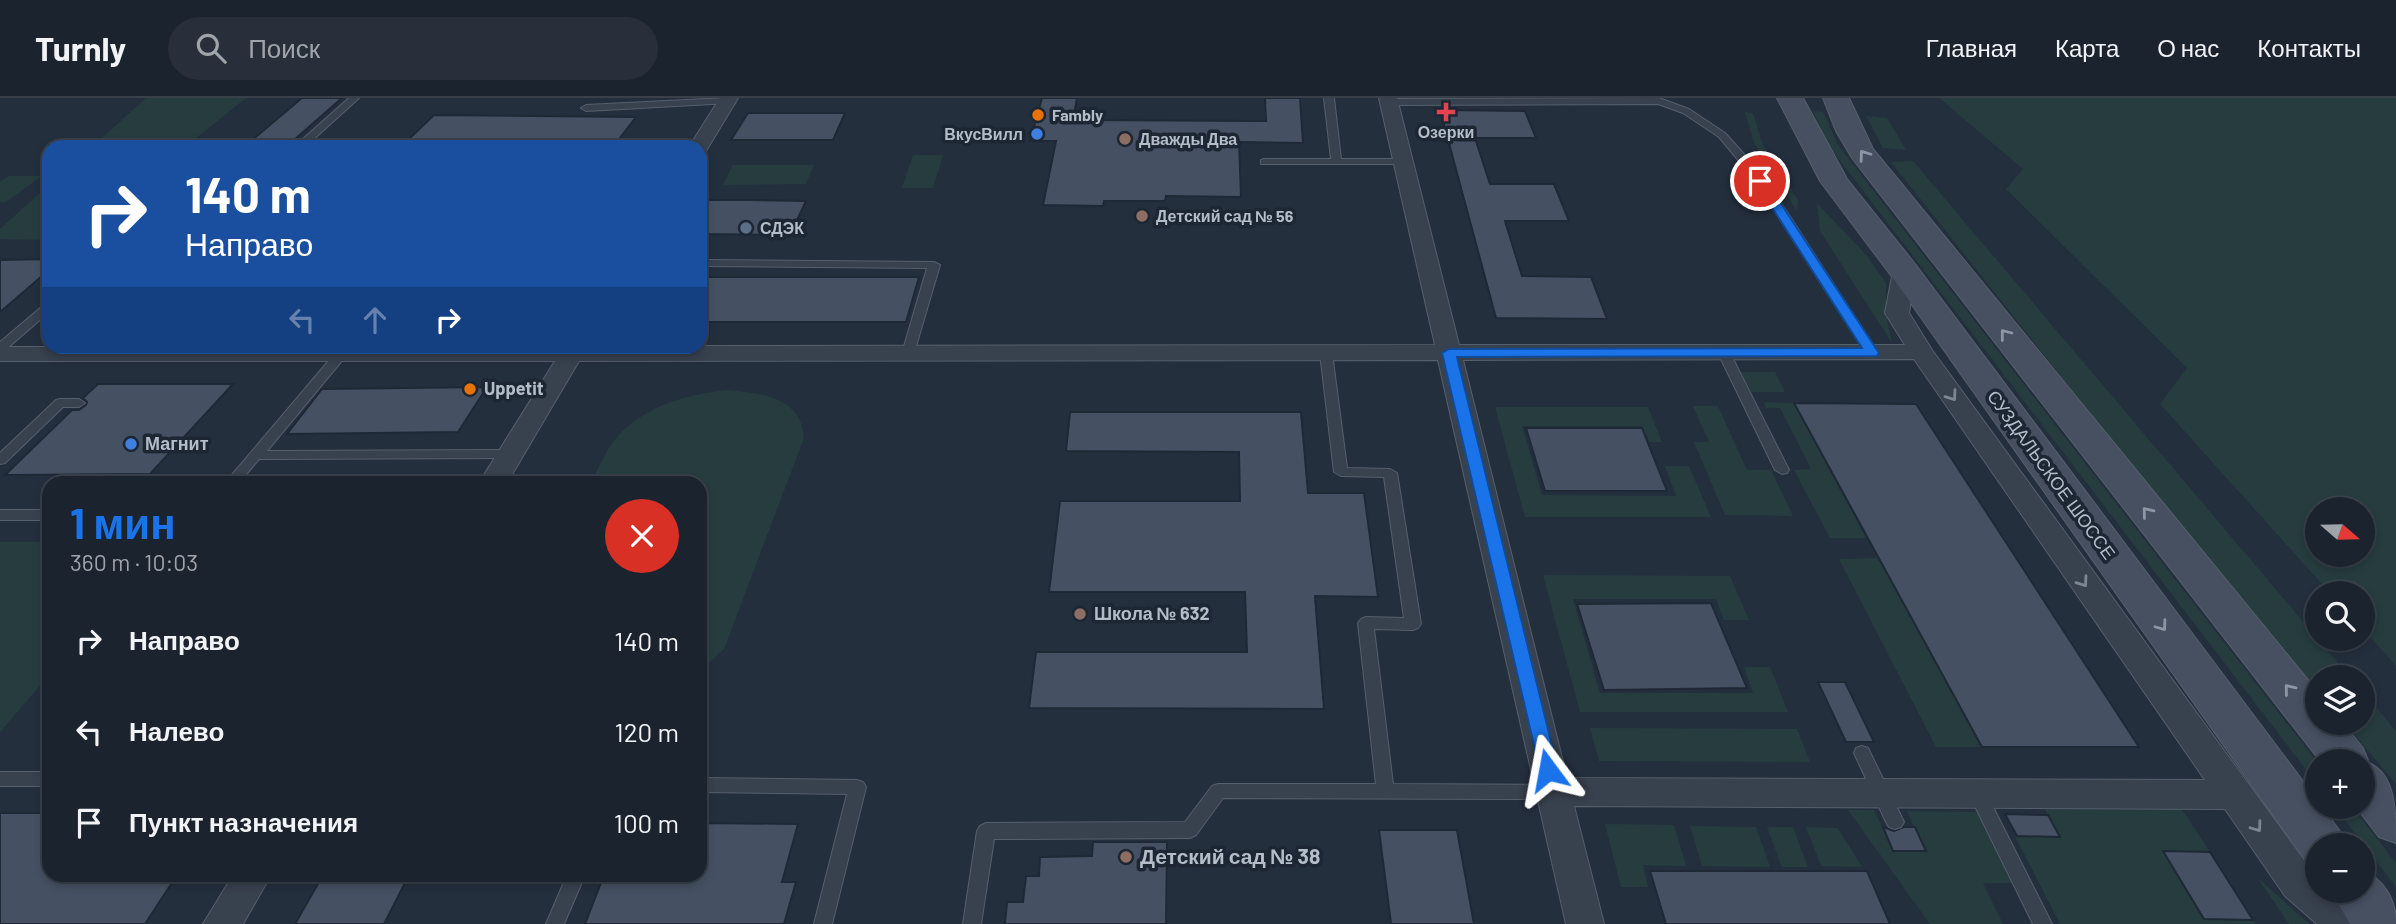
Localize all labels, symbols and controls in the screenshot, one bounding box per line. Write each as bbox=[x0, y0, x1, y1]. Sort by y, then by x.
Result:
search box bbox=[168, 17, 658, 80]
text: Turnly bbox=[35, 28, 126, 68]
icon: search bbox=[192, 29, 230, 67]
text: Поиск bbox=[248, 32, 320, 63]
text: Главная bbox=[1926, 33, 2017, 62]
text: Карта bbox=[2055, 33, 2119, 62]
text: О нас bbox=[2157, 33, 2219, 62]
text: Контакты bbox=[2257, 33, 2361, 62]
marker: Озерки bbox=[1438, 104, 1454, 120]
place label: Fambly bbox=[1052, 105, 1103, 124]
marker: Fambly bbox=[1030, 107, 1046, 123]
place label: Озерки bbox=[1418, 122, 1474, 141]
place label: ВкусВилл bbox=[944, 124, 1023, 143]
marker: ВкусВилл bbox=[1029, 126, 1045, 142]
place label: Дважды Два bbox=[1139, 129, 1237, 148]
marker: Дважды Два bbox=[1117, 131, 1133, 147]
one-way arrow bbox=[1860, 150, 1872, 163]
pin bbox=[1730, 151, 1790, 211]
icon: arrive bbox=[1741, 162, 1779, 200]
text: 140 m bbox=[185, 164, 311, 223]
icon: right bbox=[70, 168, 161, 259]
place label: Детский сад № 56 bbox=[1156, 206, 1294, 225]
marker: Детский сад № 56 bbox=[1134, 208, 1150, 224]
place label: СДЭК bbox=[760, 218, 804, 237]
marker: СДЭК bbox=[738, 220, 754, 236]
text: Направо bbox=[185, 224, 313, 262]
icon: left bbox=[283, 301, 321, 339]
icon: ahead bbox=[356, 301, 394, 339]
icon: right bbox=[429, 301, 467, 339]
one-way arrow bbox=[2000, 329, 2013, 341]
place label: Uppetit bbox=[484, 377, 544, 399]
marker: Uppetit bbox=[462, 381, 478, 397]
street label: СУЗДАЛЬСКОЕ ШОССЕ bbox=[1983, 386, 2121, 563]
one-way arrow bbox=[1944, 388, 1956, 401]
place label: Магнит bbox=[145, 432, 209, 454]
marker: Магнит bbox=[123, 436, 139, 452]
text: 1 мин bbox=[70, 497, 176, 547]
north arrow bbox=[2305, 497, 2375, 567]
map controls bbox=[2305, 497, 2375, 903]
button: close bbox=[605, 499, 679, 573]
one-way arrow bbox=[2142, 507, 2155, 519]
text: 360 m · 10:03 bbox=[70, 548, 198, 576]
one-way arrow bbox=[2075, 574, 2087, 587]
button: search bbox=[2305, 581, 2375, 651]
place label: Школа № 632 bbox=[1094, 602, 1210, 624]
marker: Школа № 632 bbox=[1072, 606, 1088, 622]
one-way arrow bbox=[2153, 618, 2166, 631]
icon: right bbox=[70, 622, 108, 660]
text: Направо bbox=[129, 624, 240, 655]
text: 140 m bbox=[614, 625, 679, 656]
button: layers bbox=[2305, 665, 2375, 735]
one-way arrow bbox=[2285, 684, 2297, 697]
icon: left bbox=[70, 713, 108, 751]
text: Налево bbox=[129, 715, 224, 746]
text: 120 m bbox=[615, 716, 679, 747]
position arrow bbox=[1511, 733, 1585, 807]
button: + bbox=[2305, 749, 2375, 819]
icon: arrive bbox=[70, 804, 108, 842]
text: Пункт назначения bbox=[129, 806, 358, 837]
text: 100 m bbox=[614, 807, 679, 838]
one-way arrow bbox=[2249, 820, 2261, 832]
button: − bbox=[2305, 833, 2375, 903]
place label: Детский сад № 38 bbox=[1140, 843, 1320, 868]
marker: Детский сад № 38 bbox=[1118, 849, 1134, 865]

